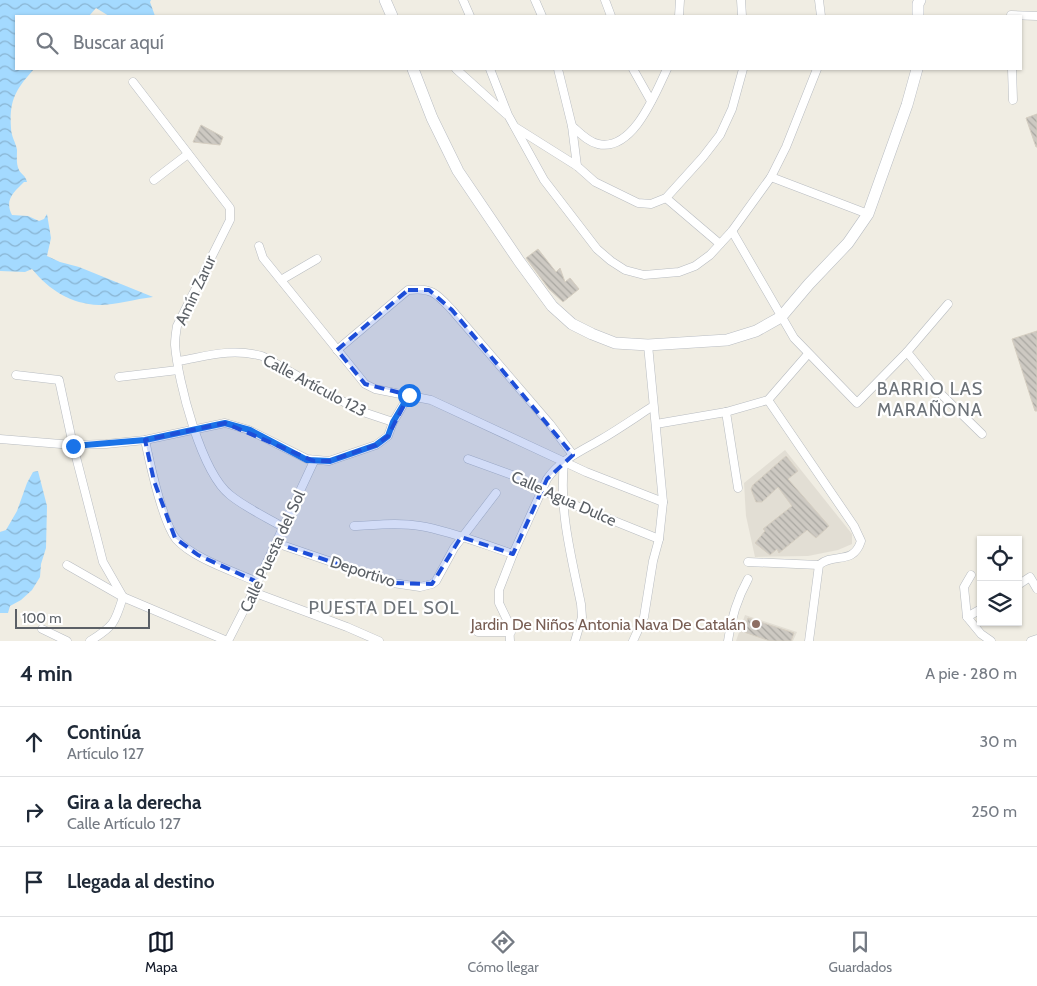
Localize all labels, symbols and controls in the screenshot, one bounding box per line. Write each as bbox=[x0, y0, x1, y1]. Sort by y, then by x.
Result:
search box bbox=[15, 15, 1022, 70]
icon: search bbox=[33, 29, 61, 57]
text: Buscar aquí bbox=[73, 31, 164, 54]
street label: Amín Zarur bbox=[171, 252, 220, 328]
street label: Calle Artículo 123 bbox=[260, 350, 370, 421]
district label: BARRIO LAS MARAÑONA bbox=[877, 378, 983, 421]
route start bbox=[398, 384, 421, 407]
route end bbox=[62, 435, 85, 458]
street label: Calle Agua Dulce bbox=[508, 467, 619, 530]
street label: Calle Puesta del Sol bbox=[236, 487, 309, 615]
map controls bbox=[977, 536, 1022, 626]
button: locate bbox=[977, 536, 1022, 581]
street label: Deportivo bbox=[328, 552, 398, 591]
button: layers bbox=[977, 581, 1022, 626]
district label: PUESTA DEL SOL bbox=[308, 597, 460, 619]
scale bar bbox=[15, 606, 150, 629]
text: 100 m bbox=[22, 609, 62, 627]
place label: Jardin De Niños Antonia Nava De Catalán bbox=[470, 615, 746, 634]
marker: Jardin De Niños Antonia Nava De Catalán bbox=[750, 618, 762, 630]
text: 4 min bbox=[20, 661, 73, 686]
text: A pie · 280 m bbox=[925, 664, 1017, 683]
text: Continúa bbox=[67, 721, 141, 744]
icon: ahead bbox=[20, 728, 48, 756]
text: 30 m bbox=[980, 732, 1017, 751]
text: Artículo 127 bbox=[67, 744, 144, 763]
text: Gira a la derecha bbox=[67, 791, 202, 814]
icon: right bbox=[20, 798, 48, 826]
text: 250 m bbox=[971, 802, 1017, 821]
text: Calle Artículo 127 bbox=[67, 814, 181, 833]
icon: arrive bbox=[20, 868, 48, 896]
text: Llegada al destino bbox=[67, 870, 214, 893]
tab: Mapa bbox=[145, 928, 178, 976]
tab: Cómo llegar bbox=[468, 928, 539, 976]
tab: Guardados bbox=[829, 928, 892, 976]

